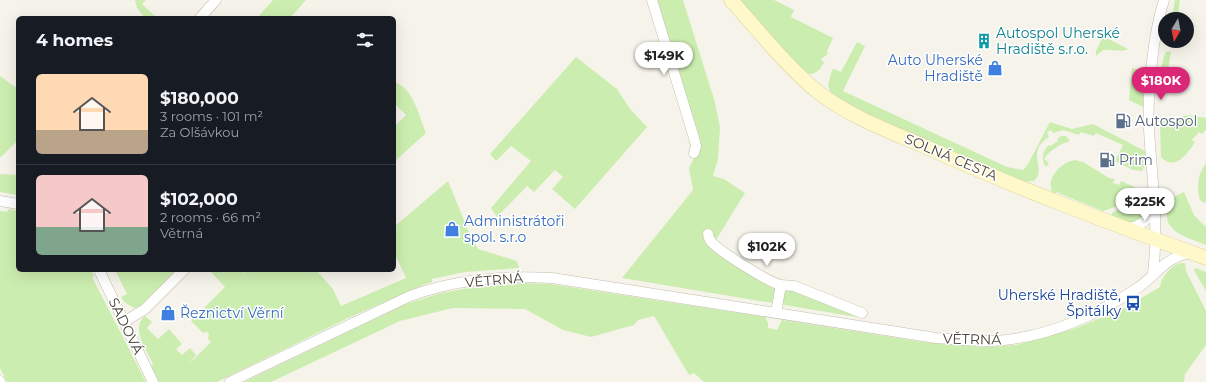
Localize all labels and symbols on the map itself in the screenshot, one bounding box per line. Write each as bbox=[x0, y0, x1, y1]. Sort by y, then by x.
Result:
north arrow bbox=[1158, 12, 1194, 48]
place label: Autospol Uherské Hradiště s.r.o. bbox=[996, 24, 1120, 58]
building icon: Autospol Uherské Hradiště s.r.o. bbox=[975, 32, 993, 50]
pin: $149K bbox=[636, 42, 692, 76]
place label: Auto Uherské Hradiště bbox=[888, 51, 983, 85]
shop icon: Auto Uherské Hradiště bbox=[986, 59, 1004, 77]
pin: $180K bbox=[1133, 67, 1189, 101]
fuel station icon: Autospol bbox=[1114, 112, 1132, 130]
place label: Autospol bbox=[1135, 112, 1197, 130]
street label: SOLNÁ CESTA bbox=[902, 129, 1001, 185]
fuel station icon: Prim bbox=[1098, 151, 1116, 169]
place label: Prim bbox=[1119, 151, 1153, 169]
pin: $225K bbox=[1117, 188, 1173, 222]
place label: Administrátoři spol. s.r.o bbox=[464, 212, 565, 246]
shop icon: Administrátoři spol. s.r.o bbox=[443, 220, 461, 238]
pin: $102K bbox=[739, 233, 795, 267]
street label: VĚTRNÁ bbox=[464, 268, 525, 292]
place label: Uherské Hradiště, Špitálky bbox=[998, 286, 1121, 320]
bus stop icon: Uherské Hradiště, Špitálky bbox=[1124, 294, 1142, 312]
street label: SADOVÁ bbox=[105, 295, 148, 358]
shop icon: Řeznictví Věrní bbox=[159, 304, 177, 322]
place label: Řeznictví Věrní bbox=[180, 304, 285, 322]
street label: VĚTRNÁ bbox=[943, 329, 1002, 349]

